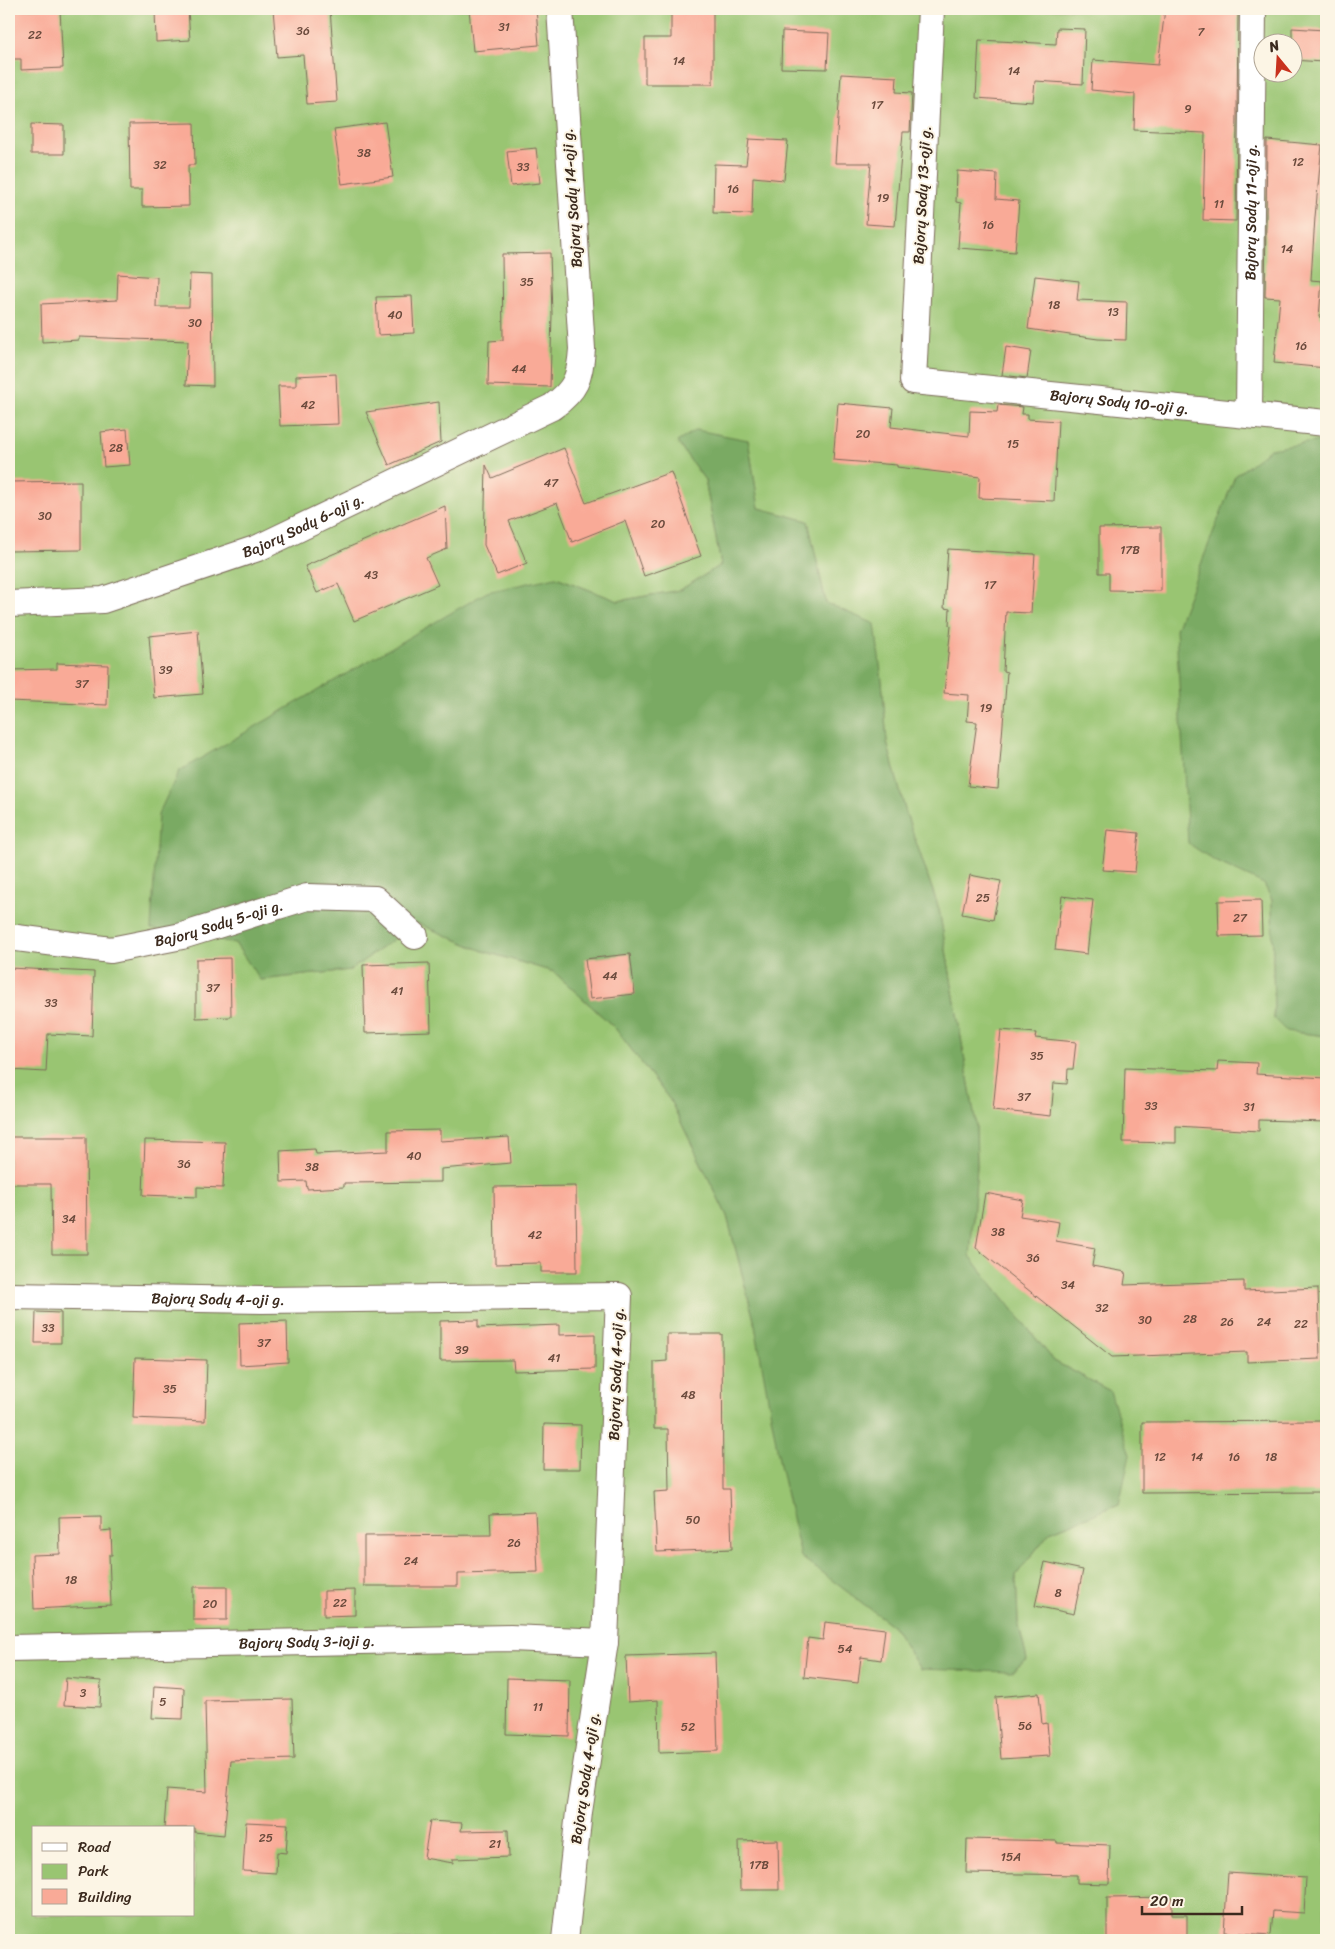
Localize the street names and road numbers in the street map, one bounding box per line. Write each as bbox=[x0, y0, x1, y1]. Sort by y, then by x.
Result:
street label: Bajorų Sodų 13-oji g. bbox=[905, 125, 939, 265]
street label: Bajorų Sodų 14-oji g. bbox=[554, 127, 590, 269]
street label: Bajorų Sodų 11-oji g. bbox=[1237, 143, 1265, 281]
street label: Bajorų Sodų 10-oji g. bbox=[1049, 382, 1190, 422]
street label: Bajorų Sodų 6-oji g. bbox=[239, 486, 369, 565]
street label: Bajorų Sodų 5-oji g. bbox=[152, 892, 286, 954]
street label: Bajorų Sodų 4-oji g. bbox=[151, 1285, 285, 1313]
street label: Bajorų Sodų 4-oji g. bbox=[601, 1307, 631, 1441]
street label: Bajorų Sodų 3-ioji g. bbox=[239, 1628, 375, 1656]
street label: Bajorų Sodų 4-oji g. bbox=[563, 1710, 607, 1846]

